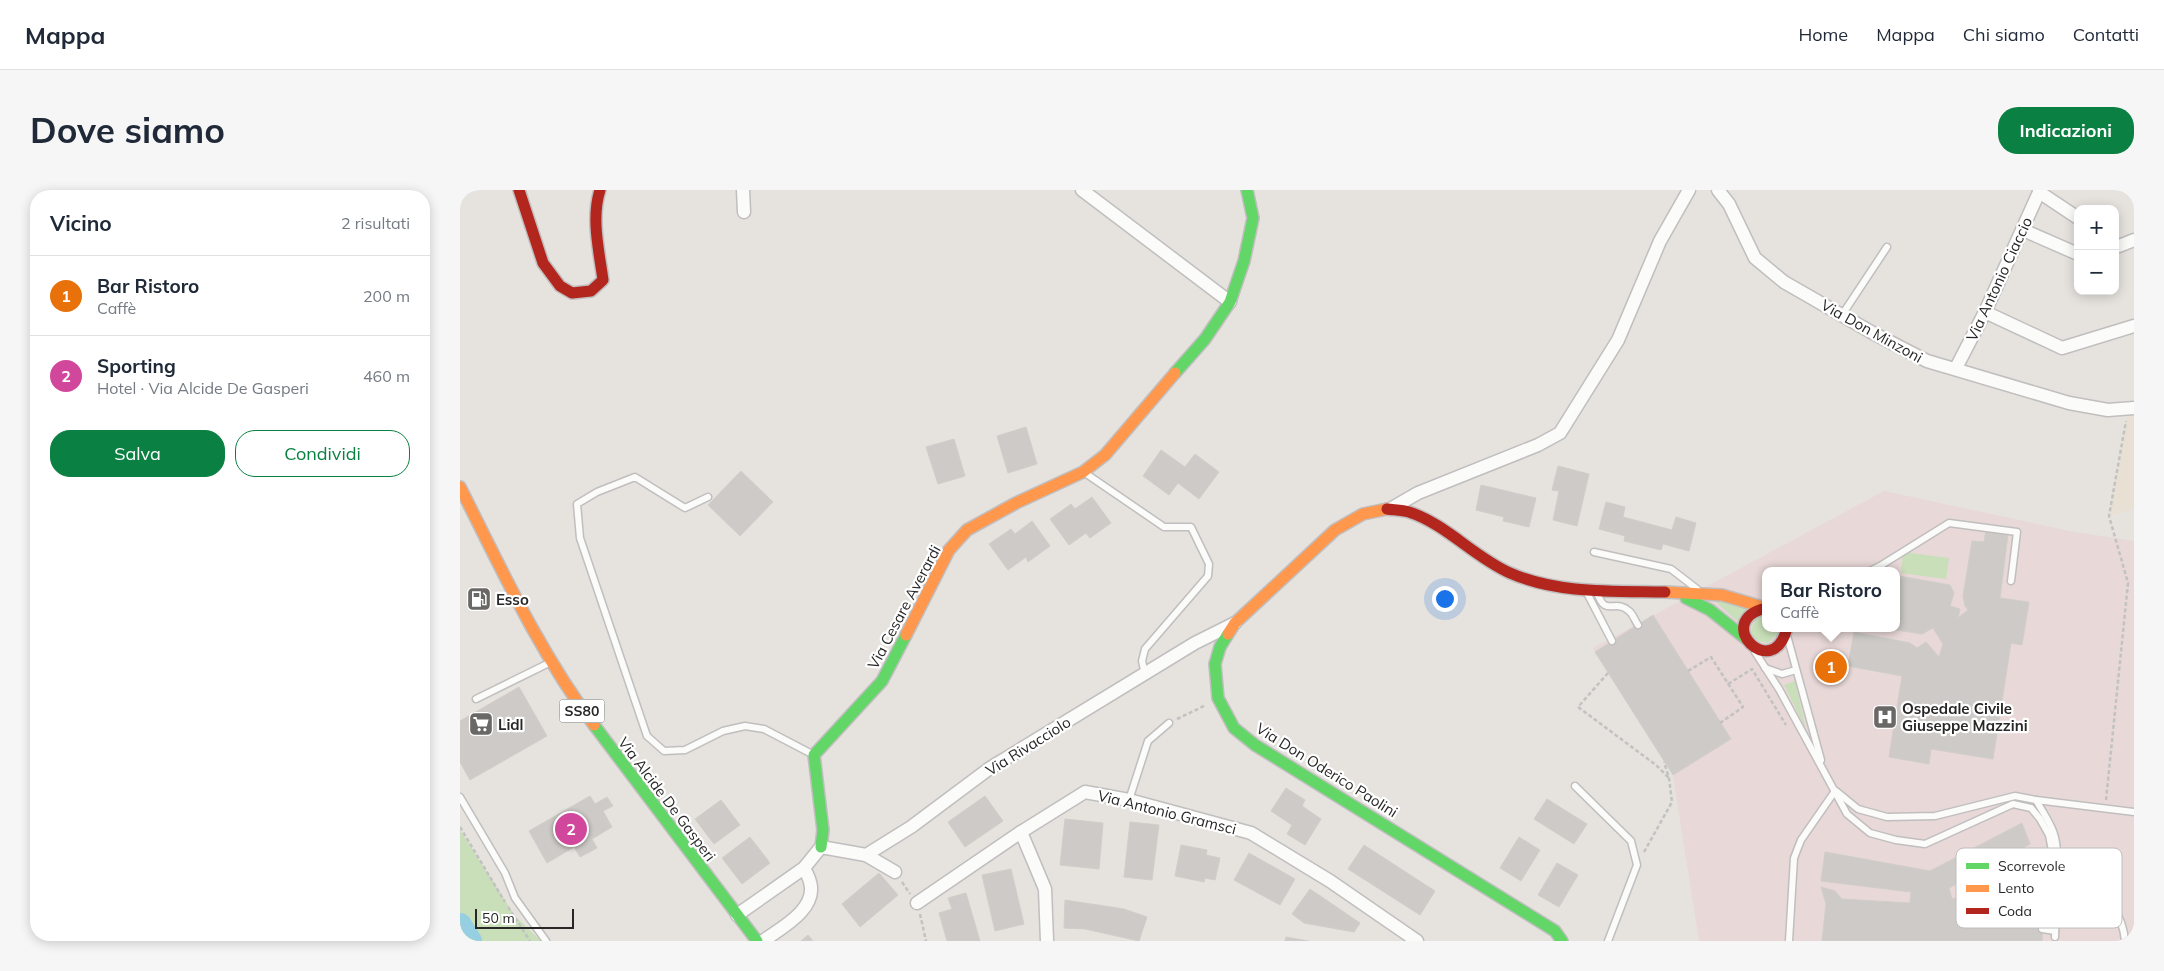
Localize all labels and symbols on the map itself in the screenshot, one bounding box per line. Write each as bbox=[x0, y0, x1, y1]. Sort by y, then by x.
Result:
street label: Via Antonio Ciaccio bbox=[1962, 214, 2036, 344]
street label: Via Don Minzoni bbox=[1818, 295, 1926, 367]
street label: Via Cesare Averardi bbox=[863, 542, 945, 672]
fuel station icon: Esso bbox=[466, 586, 492, 612]
your location bbox=[1432, 586, 1458, 612]
place label: Esso bbox=[496, 590, 529, 609]
pin: 1 bbox=[1815, 648, 1847, 686]
place label: Ospedale Civile Giuseppe Mazzini bbox=[1902, 699, 2028, 735]
road number: SS80 bbox=[560, 700, 604, 722]
hospital icon: Ospedale Civile Giuseppe Mazzini bbox=[1872, 704, 1898, 730]
supermarket icon: Lidl bbox=[468, 711, 494, 737]
street label: Via Rivacciolo bbox=[982, 712, 1074, 780]
place label: Lidl bbox=[498, 715, 524, 734]
street label: Via Don Oderico Paolini bbox=[1253, 719, 1401, 821]
street label: Via Alcide De Gasperi bbox=[614, 733, 720, 865]
street label: Via Antonio Gramsci bbox=[1096, 786, 1238, 838]
pin: 2 bbox=[555, 810, 587, 848]
legend bbox=[1956, 848, 2122, 928]
text: Scorrevole bbox=[1998, 857, 2065, 875]
text: Lento bbox=[1998, 879, 2034, 897]
text: Coda bbox=[1998, 902, 2032, 920]
scale bar bbox=[475, 906, 574, 929]

